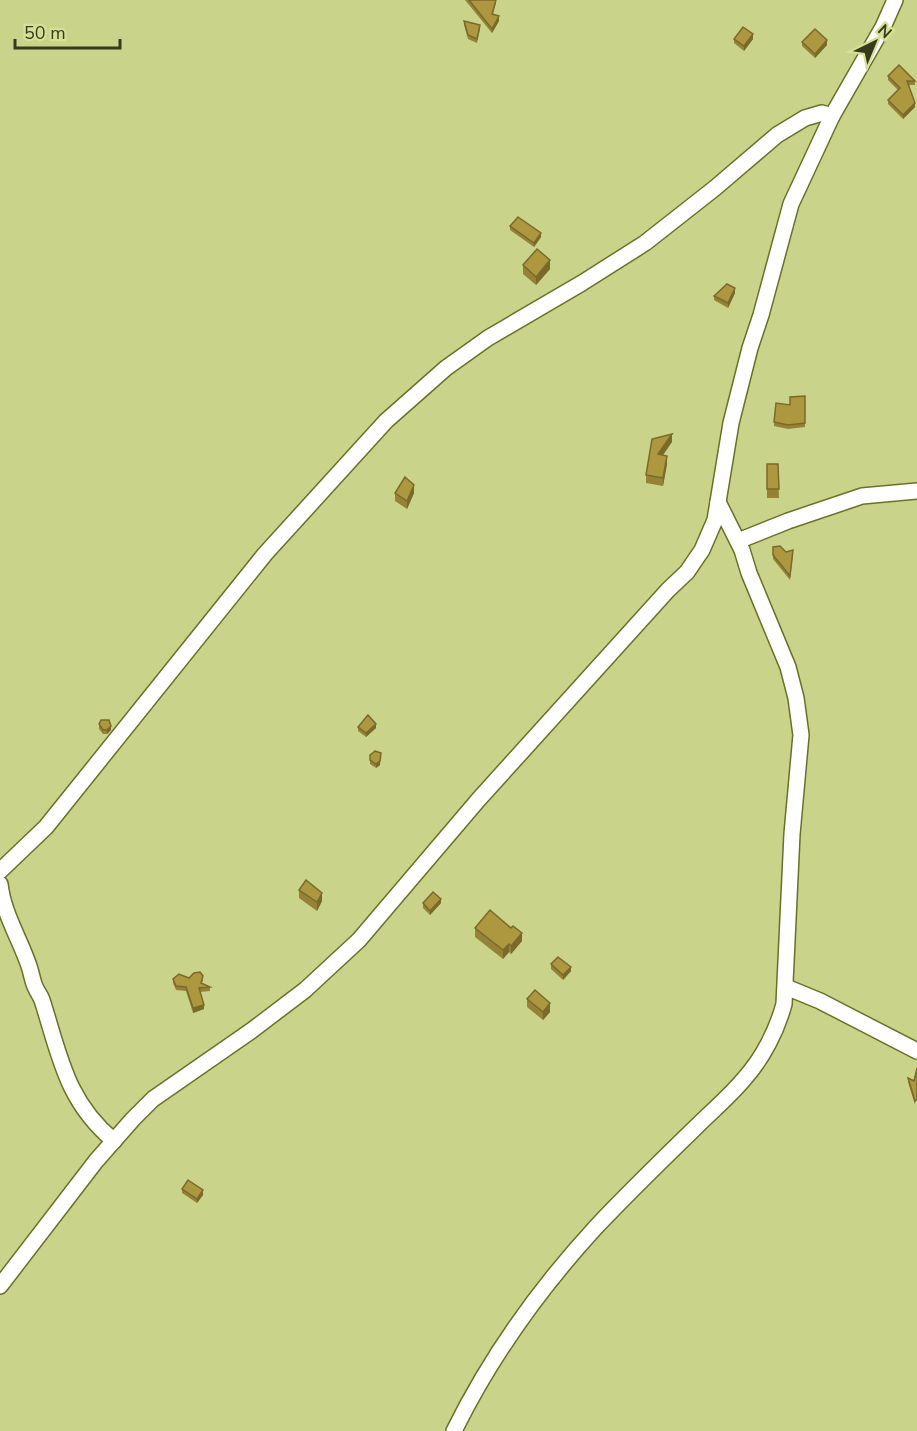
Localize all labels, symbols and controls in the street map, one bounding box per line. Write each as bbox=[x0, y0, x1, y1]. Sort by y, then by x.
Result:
scale bar bbox=[15, 12, 120, 50]
north arrow bbox=[845, 12, 905, 72]
text: N bbox=[873, 20, 896, 44]
text: 50 m bbox=[24, 21, 66, 45]

